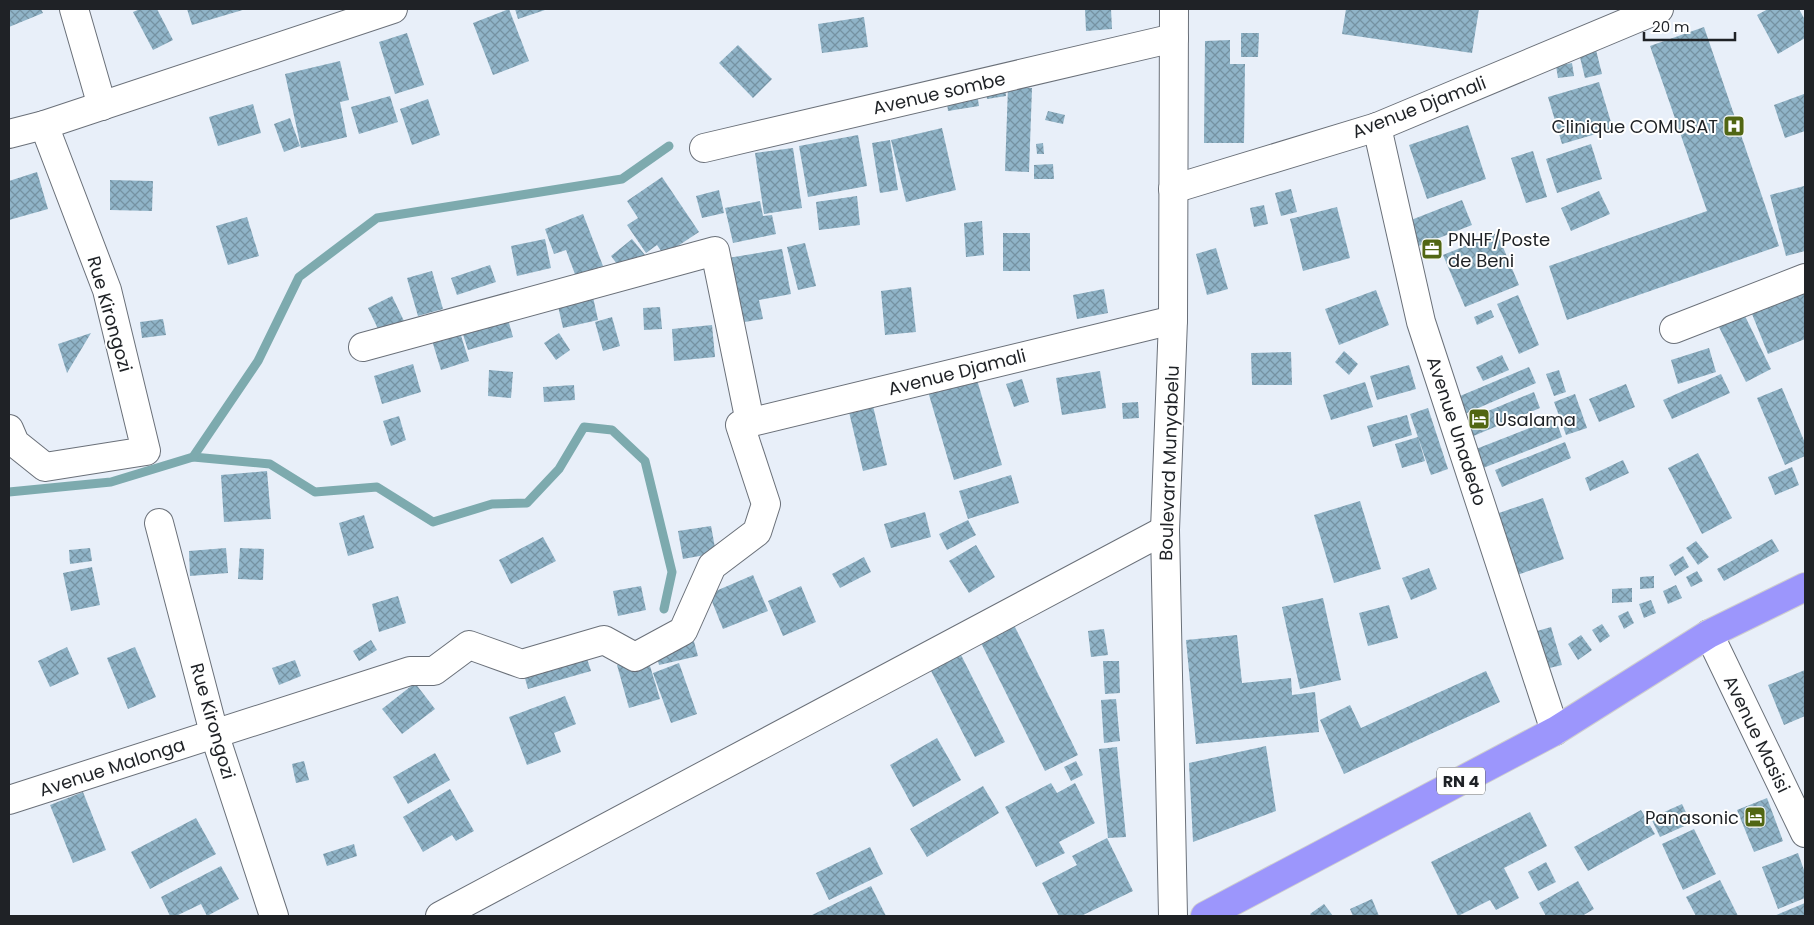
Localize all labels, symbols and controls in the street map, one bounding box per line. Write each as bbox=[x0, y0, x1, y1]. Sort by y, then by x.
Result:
scale bar bbox=[1644, 10, 1735, 42]
text: 20 m bbox=[1652, 16, 1690, 37]
street label: Avenue sombe bbox=[870, 66, 1008, 120]
street label: Avenue Djamali bbox=[1349, 70, 1489, 144]
place label: Clinique COMUSAT bbox=[1552, 114, 1718, 139]
hospital icon: Clinique COMUSAT bbox=[1722, 114, 1746, 138]
place label: PNHF/Poste de Beni bbox=[1448, 227, 1550, 273]
office icon: PNHF/Poste de Beni bbox=[1420, 237, 1444, 261]
street label: Rue Kirongozi bbox=[81, 253, 139, 375]
street label: Avenue Djamali bbox=[885, 343, 1029, 401]
street label: Avenue Unadedo bbox=[1421, 353, 1493, 509]
street label: Boulevard Munyabelu bbox=[1153, 365, 1185, 561]
hotel icon: Usalama bbox=[1467, 407, 1491, 431]
place label: Usalama bbox=[1495, 407, 1576, 432]
street label: Rue Kirongozi bbox=[184, 660, 242, 782]
street label: Avenue Masisi bbox=[1718, 671, 1796, 797]
street label: Avenue Malonga bbox=[36, 732, 188, 802]
road number: RN 4 bbox=[1437, 768, 1485, 794]
place label: Panasonic bbox=[1645, 805, 1739, 830]
hotel icon: Panasonic bbox=[1743, 805, 1767, 829]

